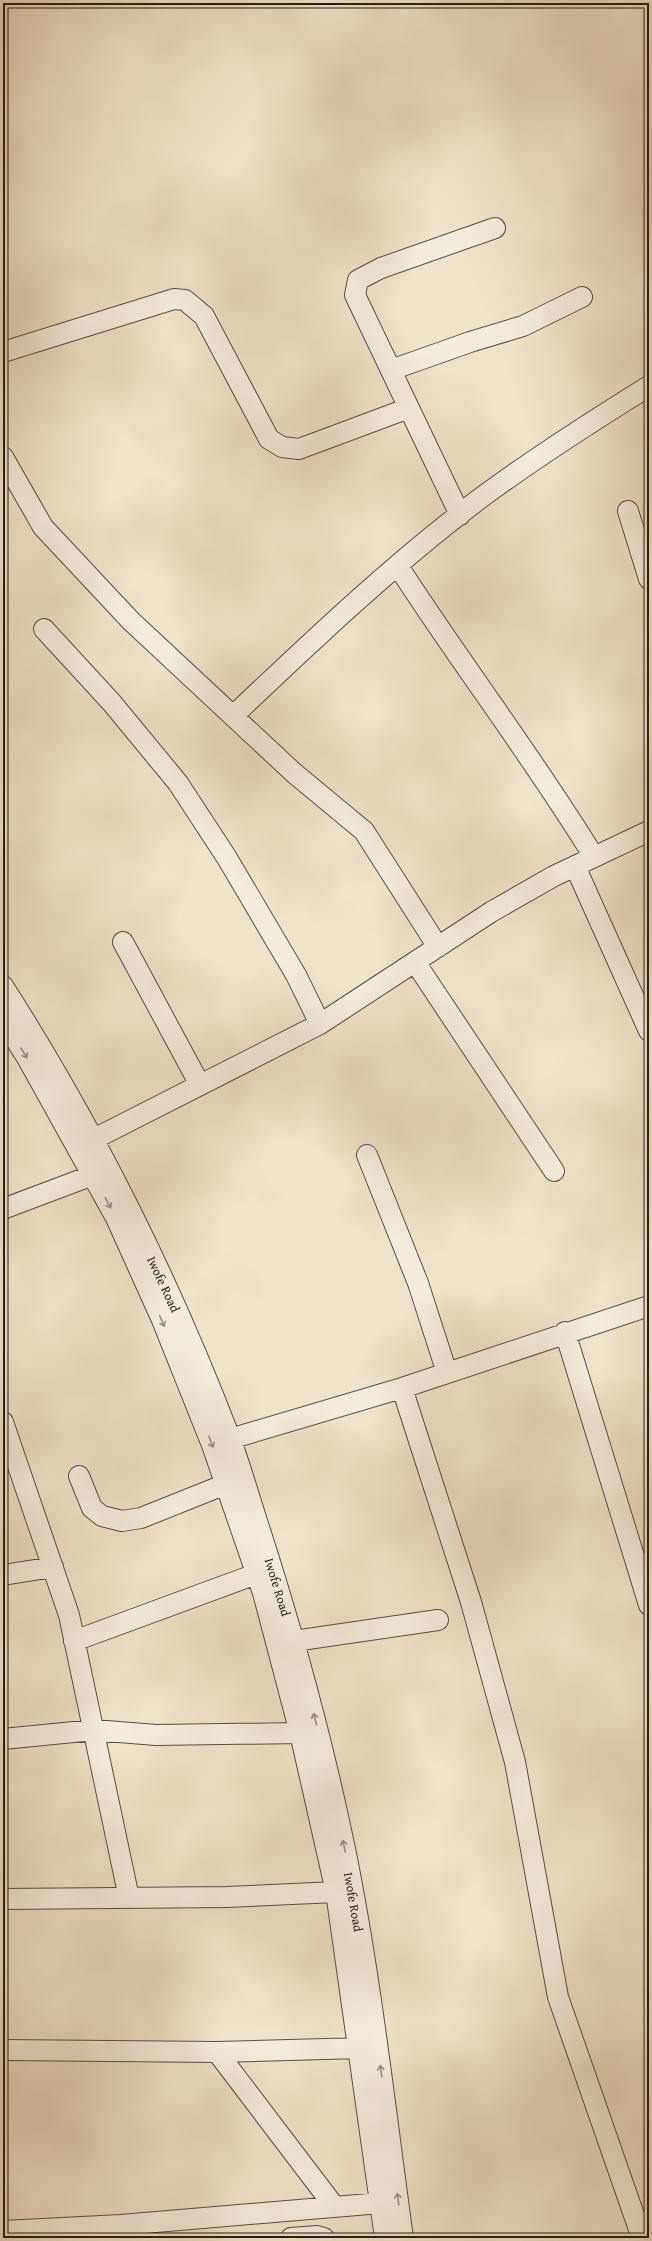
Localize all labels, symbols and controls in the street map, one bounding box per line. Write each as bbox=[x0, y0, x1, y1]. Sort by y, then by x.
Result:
one-way arrow bbox=[20, 1047, 28, 1058]
one-way arrow bbox=[105, 1197, 112, 1209]
street label: Iwofe Road bbox=[142, 1253, 185, 1315]
one-way arrow bbox=[159, 1315, 166, 1327]
one-way arrow bbox=[207, 1435, 215, 1447]
street label: Iwofe Road bbox=[260, 1556, 295, 1619]
one-way arrow bbox=[310, 1713, 318, 1726]
one-way arrow bbox=[339, 1839, 347, 1852]
street label: Iwofe Road bbox=[339, 1871, 368, 1933]
one-way arrow bbox=[377, 2064, 385, 2077]
one-way arrow bbox=[394, 2193, 402, 2206]

